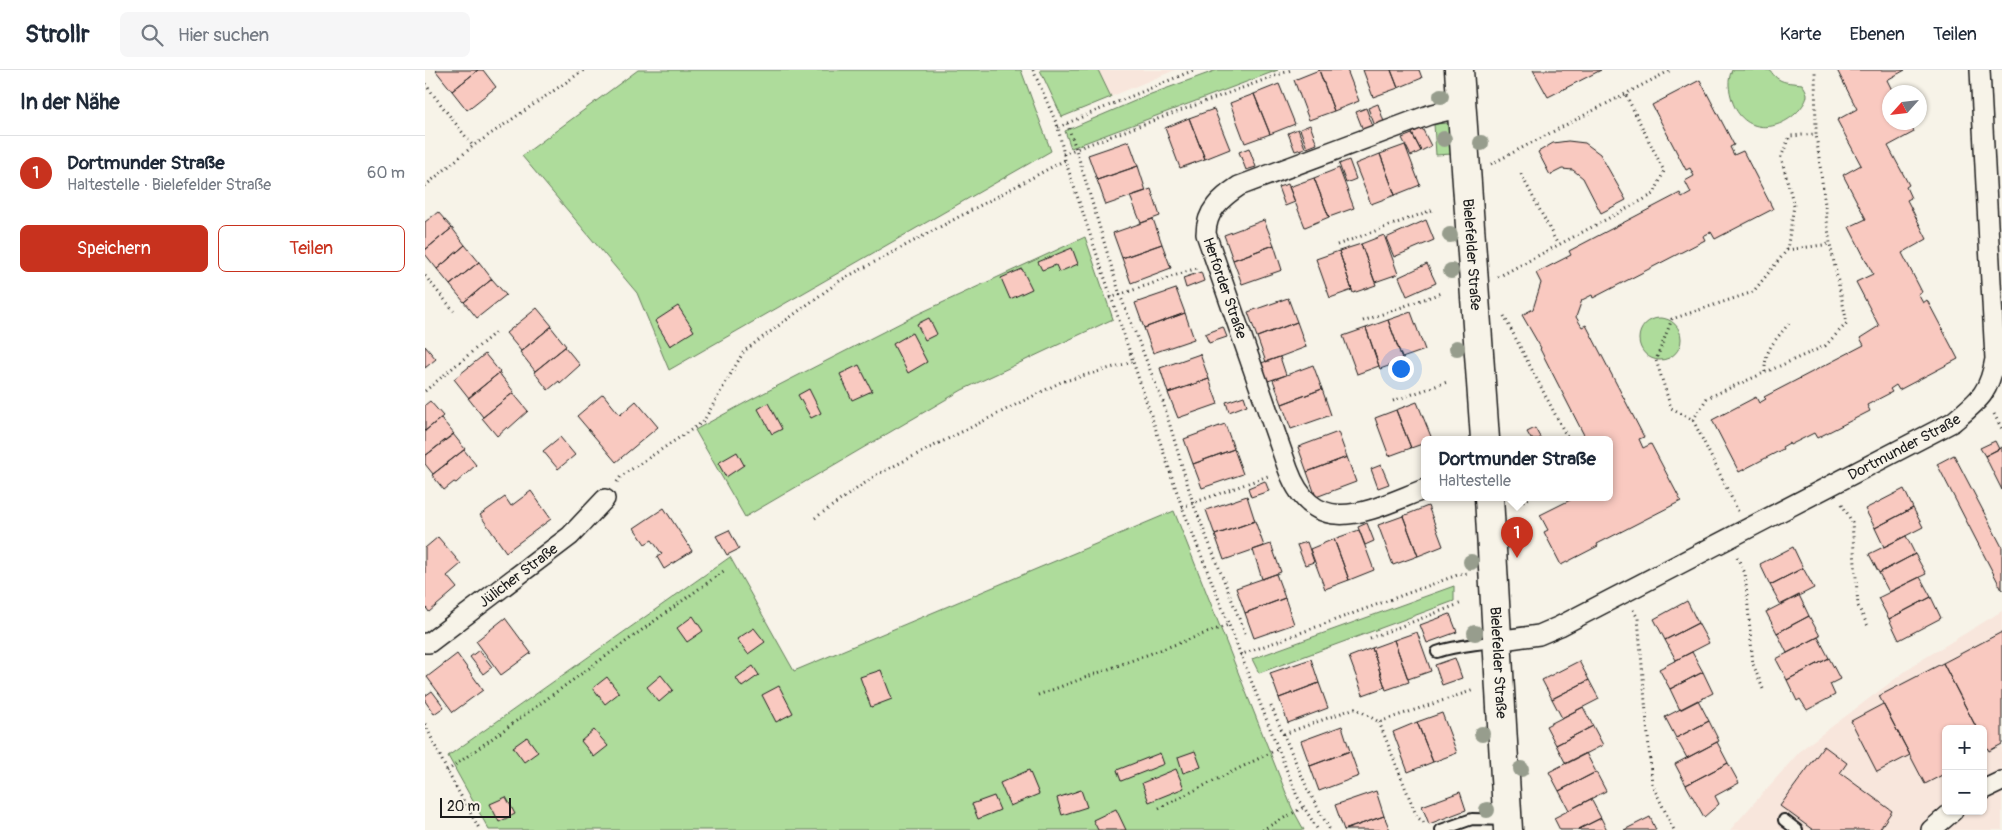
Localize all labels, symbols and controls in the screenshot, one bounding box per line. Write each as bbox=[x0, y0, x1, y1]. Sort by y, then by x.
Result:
search box bbox=[120, 12, 470, 57]
text: Strollr bbox=[25, 20, 90, 49]
icon: search bbox=[138, 21, 166, 49]
text: Hier suchen bbox=[178, 23, 269, 47]
text: Karte bbox=[1780, 23, 1821, 46]
text: Ebenen bbox=[1849, 23, 1905, 46]
text: Teilen bbox=[1933, 23, 1977, 46]
north arrow bbox=[1882, 85, 1927, 130]
text: In der Nähe bbox=[20, 89, 120, 116]
text: Dortmunder Straße bbox=[67, 151, 225, 175]
text: 1 bbox=[33, 163, 39, 183]
text: 60 m bbox=[367, 163, 405, 183]
text: Haltestelle · Bielefelder Straße bbox=[67, 175, 271, 195]
street label: Bielefelder Straße bbox=[1458, 198, 1485, 312]
button: Speichern bbox=[20, 225, 208, 272]
button: Teilen bbox=[218, 225, 405, 272]
street label: Herforder Straße bbox=[1198, 235, 1251, 342]
your location bbox=[1388, 356, 1414, 382]
street label: Dortmunder Straße bbox=[1845, 410, 1966, 485]
popup bbox=[1421, 436, 1613, 501]
text: Dortmunder Straße bbox=[1438, 447, 1596, 471]
text: Haltestelle bbox=[1438, 471, 1511, 491]
pin: 1 bbox=[1501, 517, 1533, 558]
street label: Jülicher Straße bbox=[475, 539, 562, 612]
street label: Bielefelder Straße bbox=[1485, 606, 1511, 720]
map controls bbox=[1942, 725, 1987, 815]
button: + bbox=[1942, 725, 1987, 770]
button: − bbox=[1942, 770, 1987, 815]
scale bar bbox=[440, 795, 511, 818]
text: 20 m bbox=[447, 798, 480, 815]

